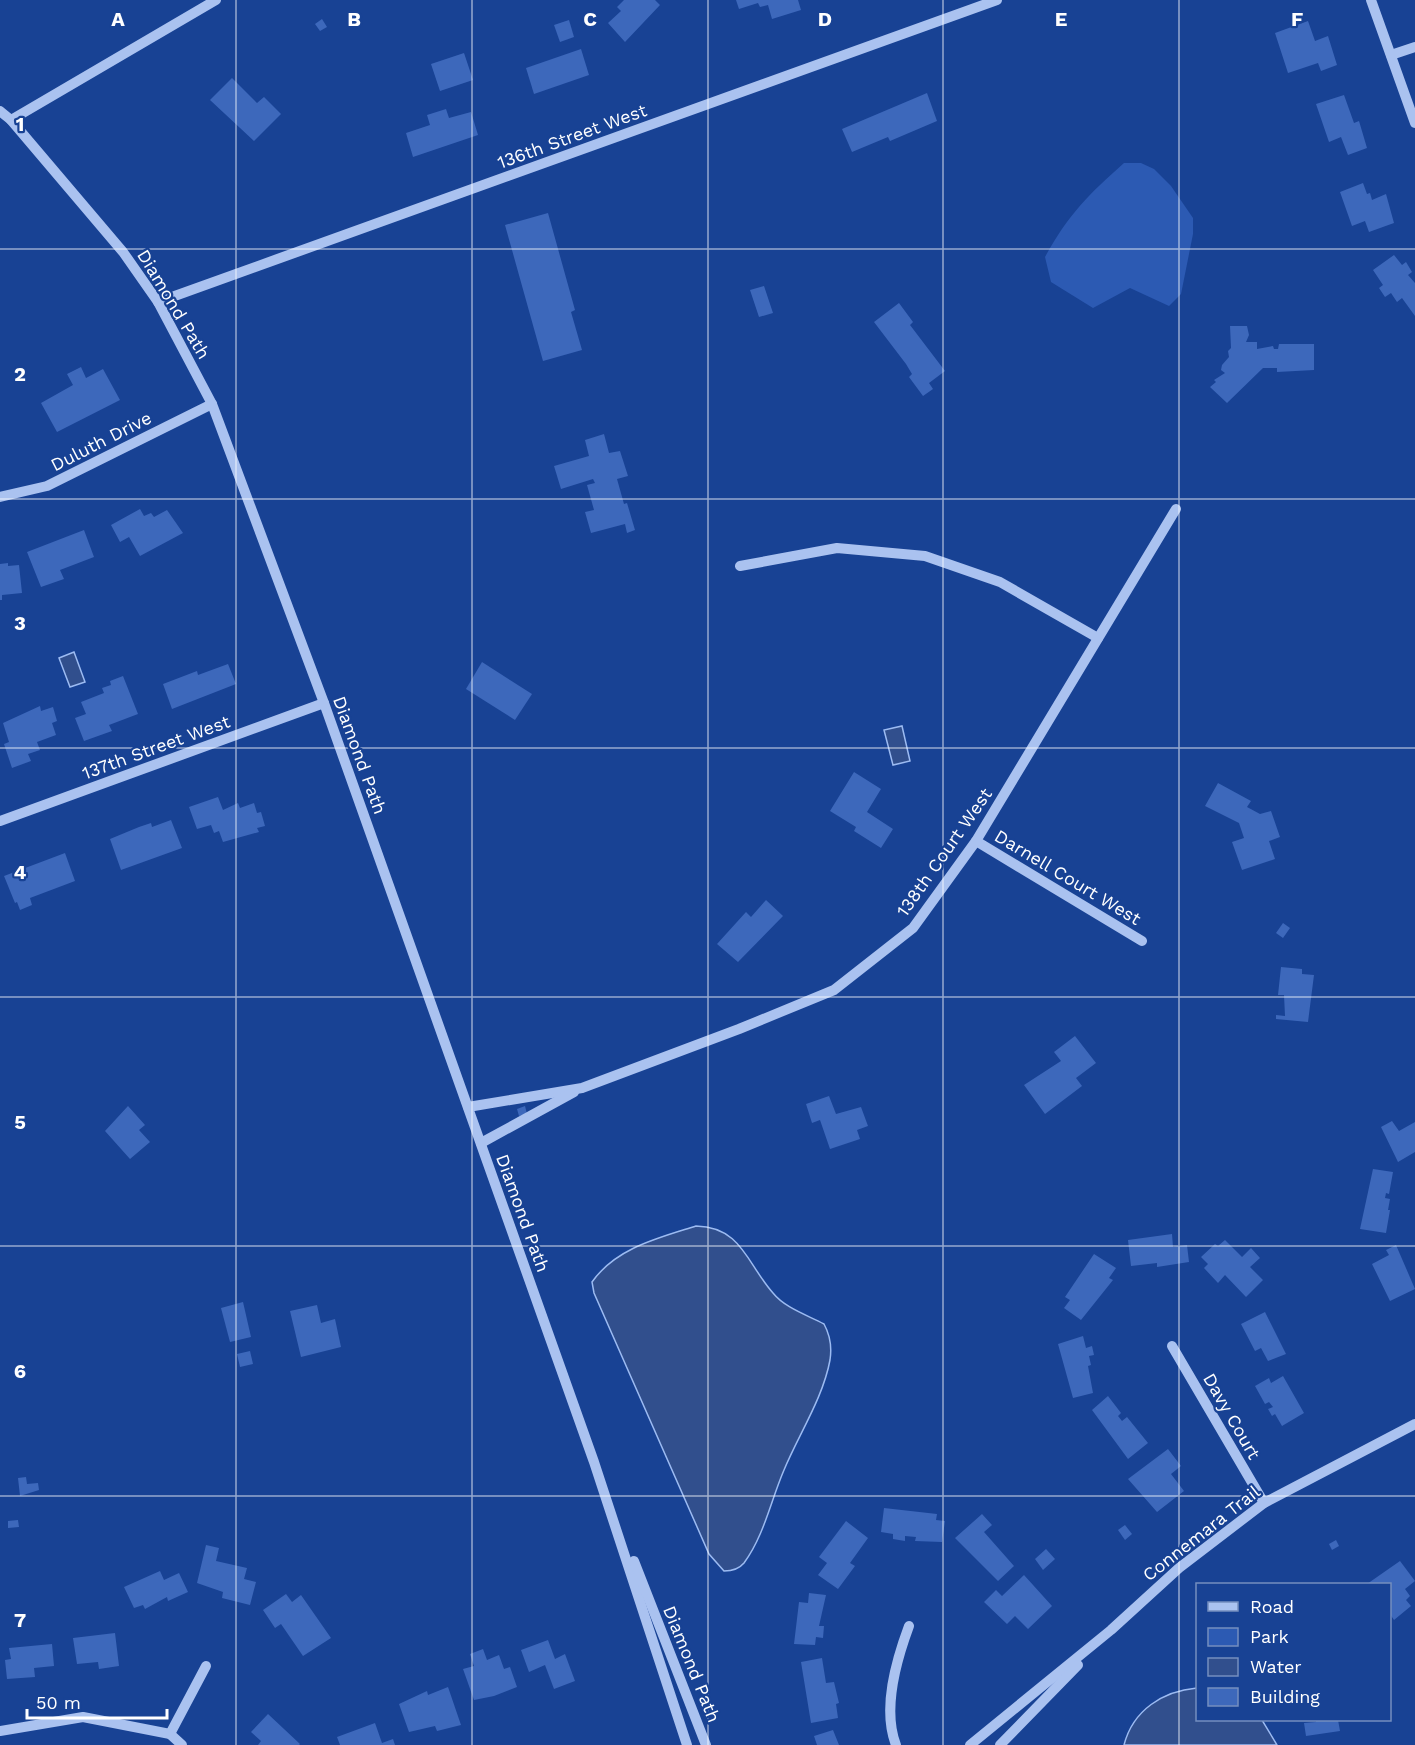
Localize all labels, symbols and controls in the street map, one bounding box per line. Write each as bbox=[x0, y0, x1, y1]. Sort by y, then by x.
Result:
text: A bbox=[111, 7, 125, 31]
text: B bbox=[347, 7, 361, 31]
text: C bbox=[583, 7, 597, 31]
text: D bbox=[818, 7, 832, 31]
text: E bbox=[1055, 7, 1067, 31]
text: F bbox=[1291, 7, 1303, 31]
street label: 136th Street West bbox=[495, 99, 650, 173]
text: 1 bbox=[16, 112, 24, 136]
street label: Diamond Path bbox=[133, 245, 215, 363]
text: 2 bbox=[14, 362, 26, 386]
street label: Duluth Drive bbox=[47, 407, 155, 475]
text: 3 bbox=[14, 611, 26, 635]
street label: Diamond Path bbox=[329, 693, 391, 817]
street label: 137th Street West bbox=[79, 710, 233, 783]
street label: 138th Court West bbox=[892, 783, 996, 920]
street label: Darnell Court West bbox=[991, 825, 1145, 929]
text: 4 bbox=[14, 860, 27, 884]
text: 5 bbox=[14, 1110, 26, 1134]
street label: Diamond Path bbox=[492, 1151, 554, 1275]
text: 6 bbox=[14, 1359, 26, 1383]
street label: Davy Court bbox=[1199, 1369, 1265, 1463]
street label: Connemara Trail bbox=[1138, 1480, 1264, 1585]
legend bbox=[1196, 1583, 1391, 1721]
text: Road bbox=[1250, 1596, 1294, 1617]
street label: Diamond Path bbox=[659, 1603, 725, 1725]
text: 7 bbox=[14, 1608, 26, 1632]
text: Park bbox=[1250, 1626, 1289, 1647]
text: Water bbox=[1250, 1656, 1302, 1677]
scale bar bbox=[27, 1682, 166, 1720]
text: Building bbox=[1250, 1686, 1320, 1707]
text: 50 m bbox=[36, 1692, 81, 1713]

